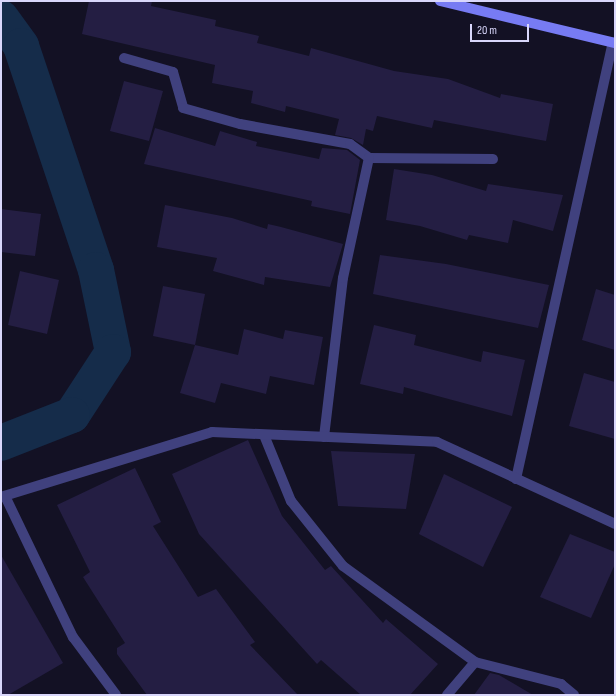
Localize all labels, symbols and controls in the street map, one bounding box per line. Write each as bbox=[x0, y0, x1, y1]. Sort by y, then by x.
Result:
scale bar bbox=[472, 16, 531, 42]
text: 20 m bbox=[477, 23, 497, 38]

